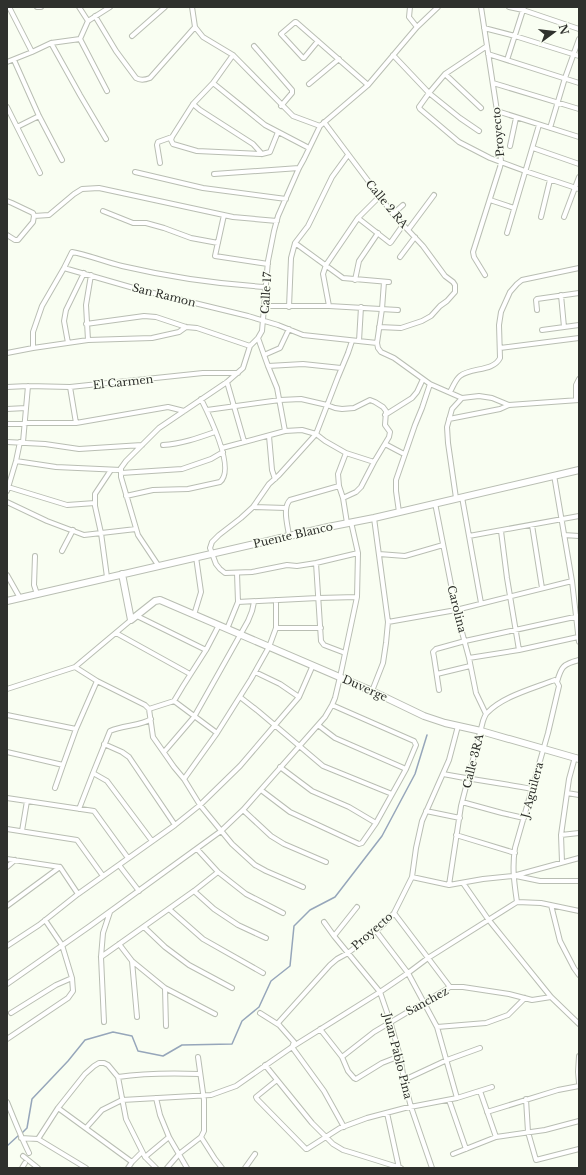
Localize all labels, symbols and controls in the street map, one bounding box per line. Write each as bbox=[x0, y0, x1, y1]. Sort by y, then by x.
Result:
north arrow bbox=[534, 12, 574, 52]
text: N bbox=[556, 23, 572, 37]
street label: Proyecto bbox=[489, 106, 507, 158]
street label: Calle 2 RA bbox=[363, 177, 412, 231]
street label: Calle 17 bbox=[258, 271, 274, 314]
street label: San Ramon bbox=[131, 280, 198, 310]
street label: El Carmen bbox=[92, 372, 154, 392]
street label: Puente Blanco bbox=[252, 519, 334, 551]
street label: Carolina bbox=[444, 584, 470, 635]
street label: Duverge bbox=[340, 672, 390, 704]
street label: Calle 3RA bbox=[459, 732, 487, 790]
street label: J. Aguilera bbox=[517, 760, 546, 821]
street label: Proyecto bbox=[349, 909, 395, 953]
street label: Sanchez bbox=[403, 984, 451, 1018]
street label: Juan Pablo Pina bbox=[380, 1010, 416, 1101]

